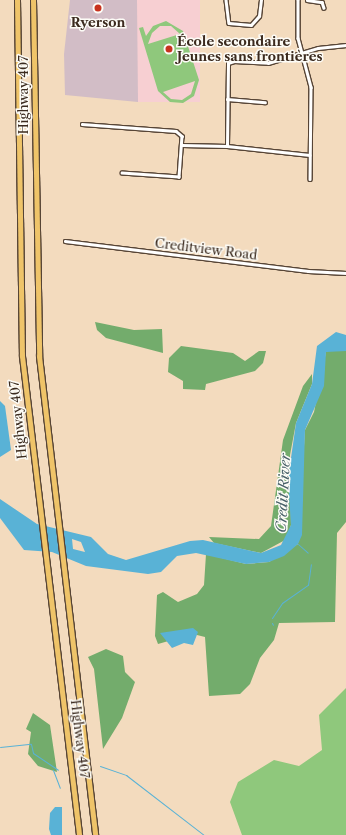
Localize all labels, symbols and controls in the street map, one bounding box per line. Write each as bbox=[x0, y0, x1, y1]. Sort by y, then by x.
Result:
marker: Ryerson bbox=[93, 3, 103, 13]
place label: Ryerson bbox=[71, 14, 125, 30]
place label: École secondaire Jeunes sans frontières bbox=[177, 34, 323, 65]
marker: École secondaire Jeunes sans frontières bbox=[164, 44, 174, 54]
street label: Highway 407 bbox=[15, 55, 31, 135]
street label: Creditview Road bbox=[154, 235, 258, 263]
street label: Highway 407 bbox=[6, 380, 30, 460]
water label: Credit River bbox=[273, 453, 293, 533]
street label: Highway 407 bbox=[67, 699, 93, 779]

